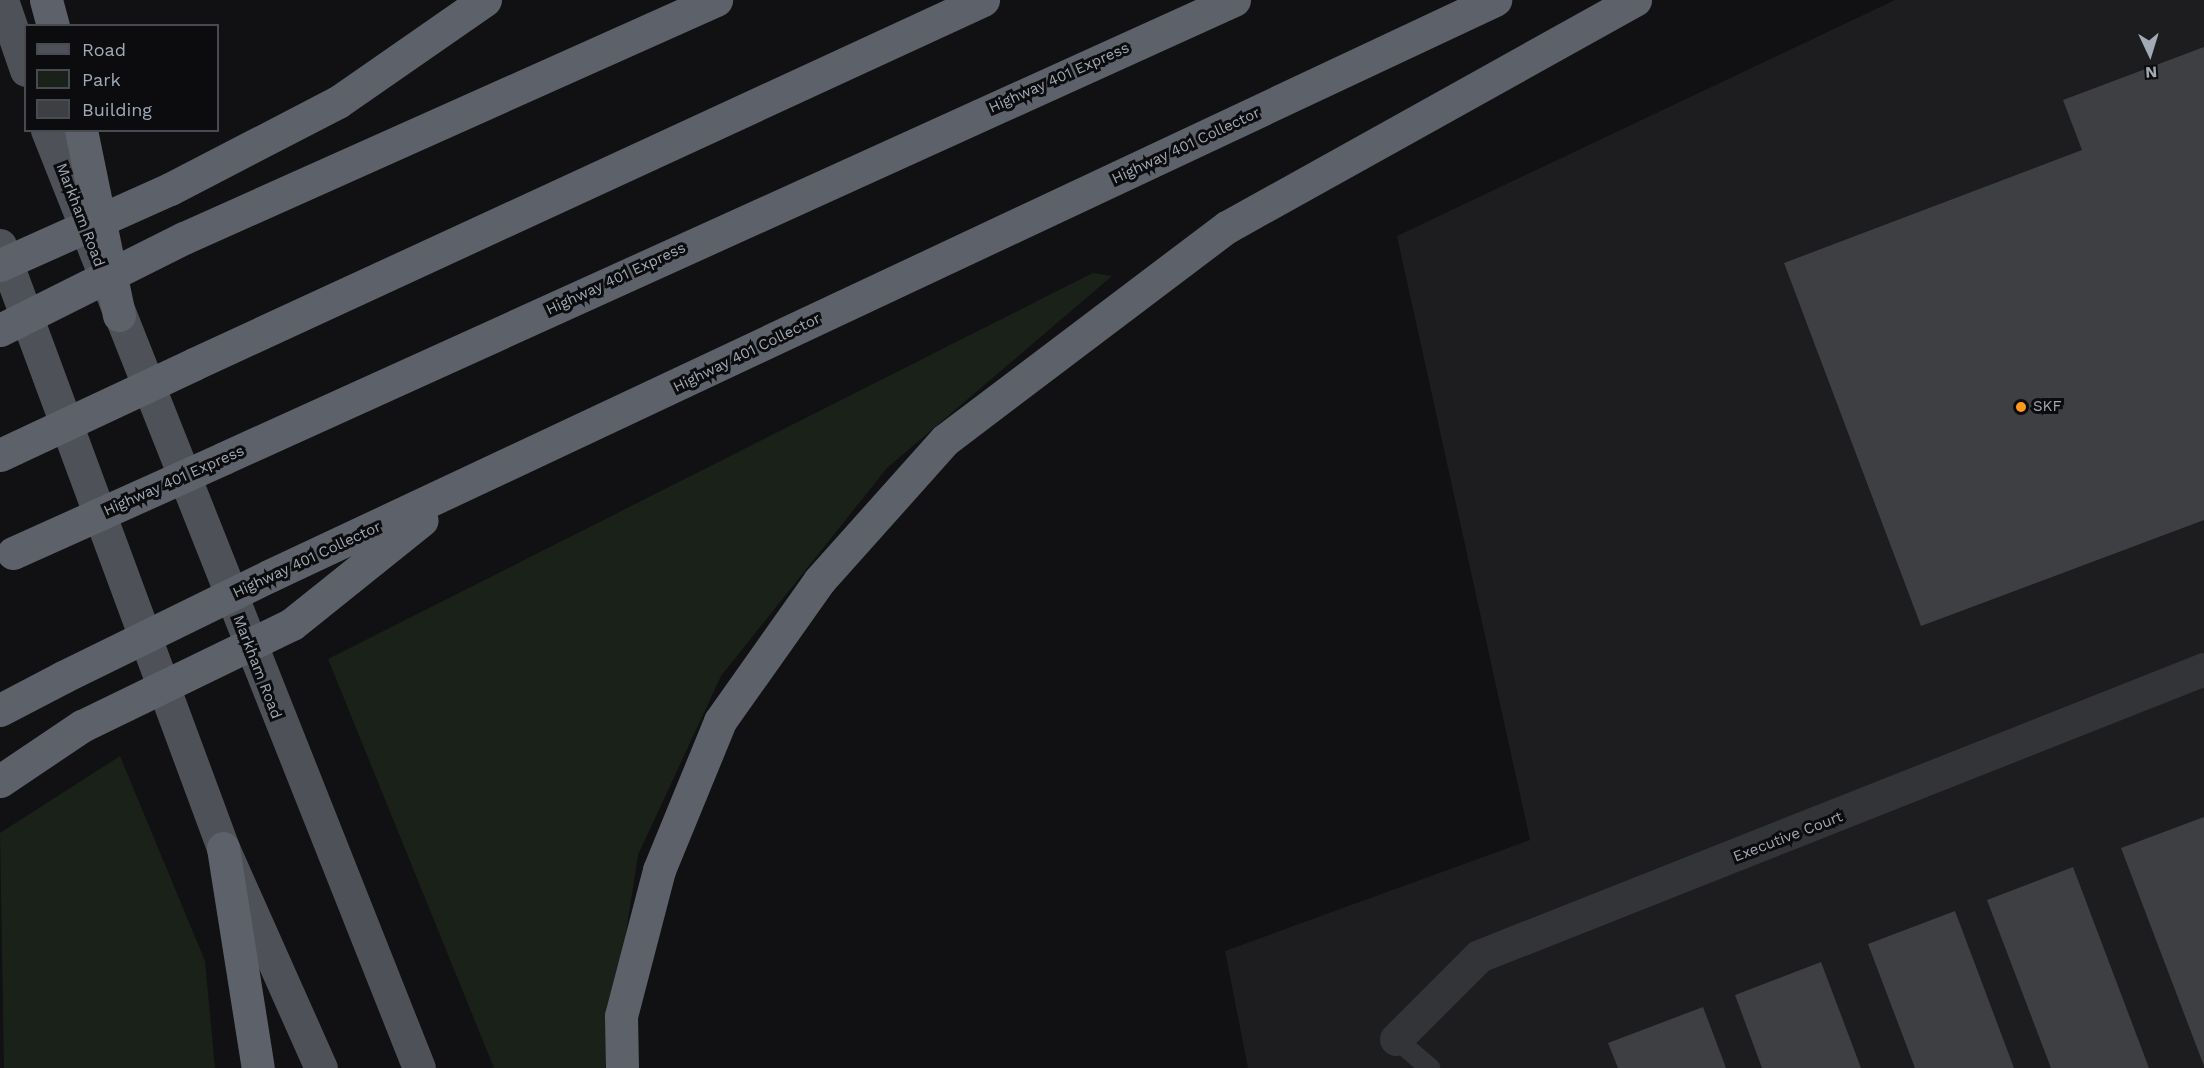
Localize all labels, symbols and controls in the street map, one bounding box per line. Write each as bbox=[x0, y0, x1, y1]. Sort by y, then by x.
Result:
legend bbox=[24, 24, 219, 132]
north arrow bbox=[2120, 24, 2180, 84]
text: Road bbox=[82, 39, 126, 60]
street label: Highway 401 Express bbox=[986, 39, 1132, 117]
text: N bbox=[2145, 63, 2158, 82]
text: Park bbox=[82, 69, 121, 90]
text: Building bbox=[82, 99, 152, 120]
street label: Highway 401 Collector bbox=[1109, 104, 1263, 188]
street label: Markham Road bbox=[52, 161, 108, 269]
street label: Highway 401 Express bbox=[543, 239, 689, 319]
street label: Highway 401 Collector bbox=[670, 309, 824, 397]
place label: SKF bbox=[2033, 398, 2062, 416]
marker: SKF bbox=[2014, 400, 2028, 414]
street label: Highway 401 Express bbox=[101, 442, 247, 520]
street label: Highway 401 Collector bbox=[230, 518, 384, 602]
street label: Markham Road bbox=[229, 613, 285, 721]
street label: Executive Court bbox=[1731, 808, 1845, 866]

